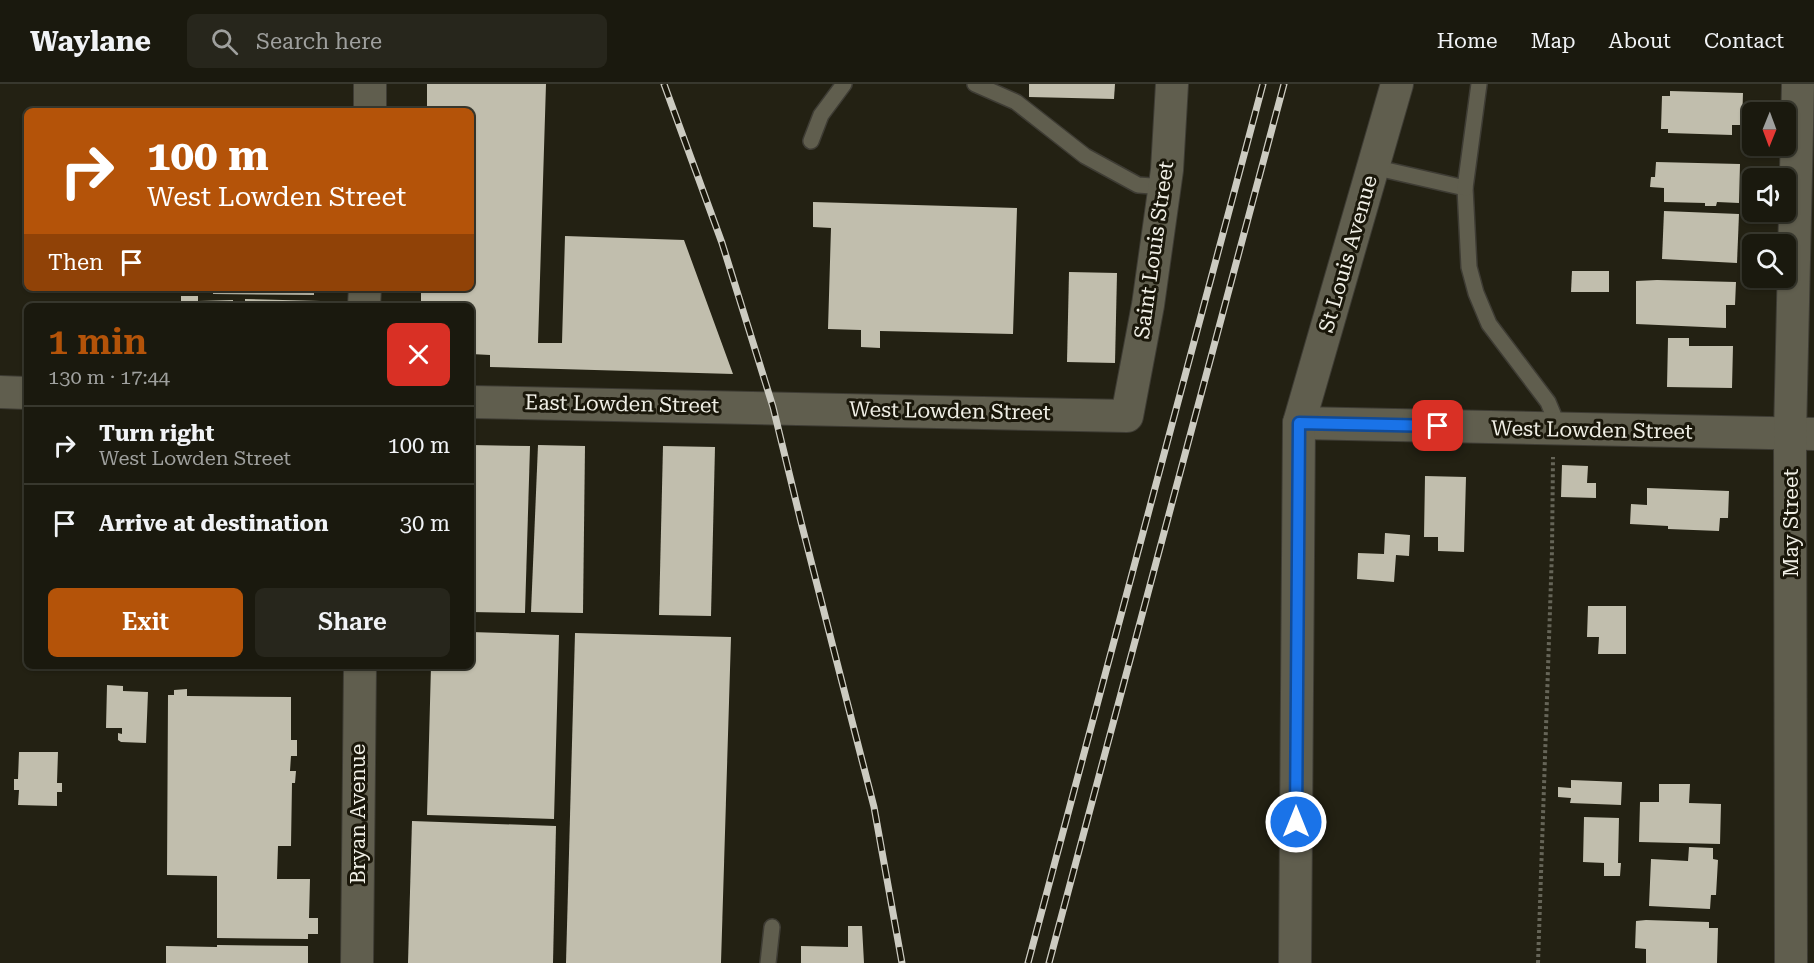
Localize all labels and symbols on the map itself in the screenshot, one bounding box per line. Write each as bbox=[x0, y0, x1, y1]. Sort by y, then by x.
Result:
north arrow bbox=[1742, 102, 1796, 156]
street label: Saint Louis Street bbox=[1130, 159, 1178, 340]
street label: St Louis Avenue bbox=[1314, 173, 1382, 335]
street label: East Lowden Street bbox=[524, 390, 720, 418]
street label: West Lowden Street bbox=[849, 397, 1051, 425]
pin bbox=[1412, 400, 1463, 451]
street label: West Lowden Street bbox=[1491, 416, 1693, 444]
street label: May Street bbox=[1779, 469, 1803, 577]
street label: Bryan Avenue bbox=[346, 744, 370, 884]
position arrow bbox=[1264, 790, 1328, 854]

